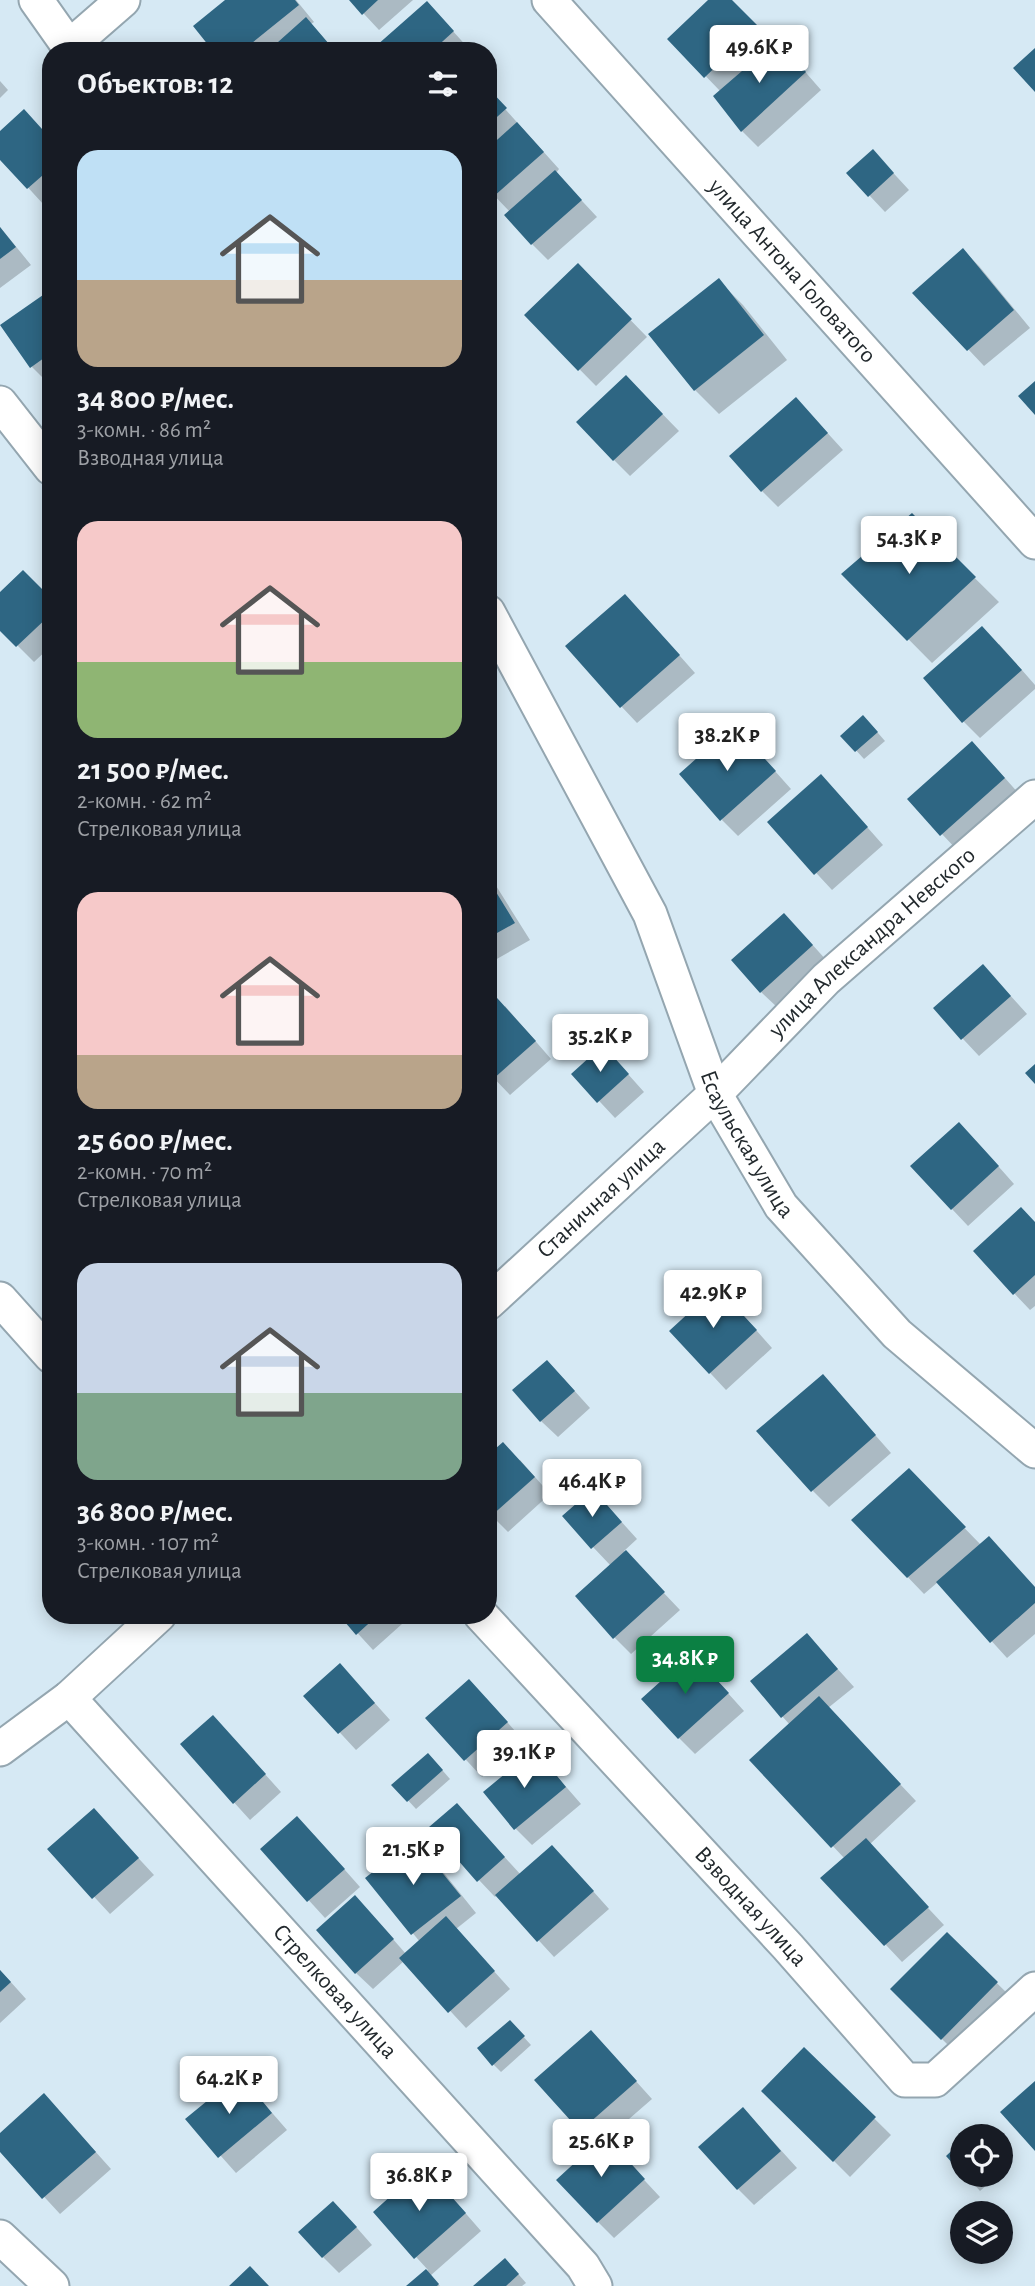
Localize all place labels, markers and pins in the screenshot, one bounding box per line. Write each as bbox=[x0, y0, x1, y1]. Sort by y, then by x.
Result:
pin: 49.6K ₽ bbox=[694, 25, 824, 85]
pin: 54.3K ₽ bbox=[844, 516, 974, 576]
pin: 38.2K ₽ bbox=[662, 714, 792, 773]
pin: 35.2K ₽ bbox=[535, 1014, 665, 1074]
pin: 42.9K ₽ bbox=[648, 1270, 778, 1330]
pin: 46.4K ₽ bbox=[527, 1460, 657, 1519]
pin: 34.8K ₽ bbox=[620, 1636, 750, 1696]
pin: 39.1K ₽ bbox=[459, 1730, 589, 1790]
pin: 21.5K ₽ bbox=[348, 1828, 478, 1887]
pin: 64.2K ₽ bbox=[164, 2056, 294, 2116]
pin: 25.6K ₽ bbox=[536, 2120, 666, 2179]
pin: 36.8K ₽ bbox=[354, 2154, 484, 2213]

